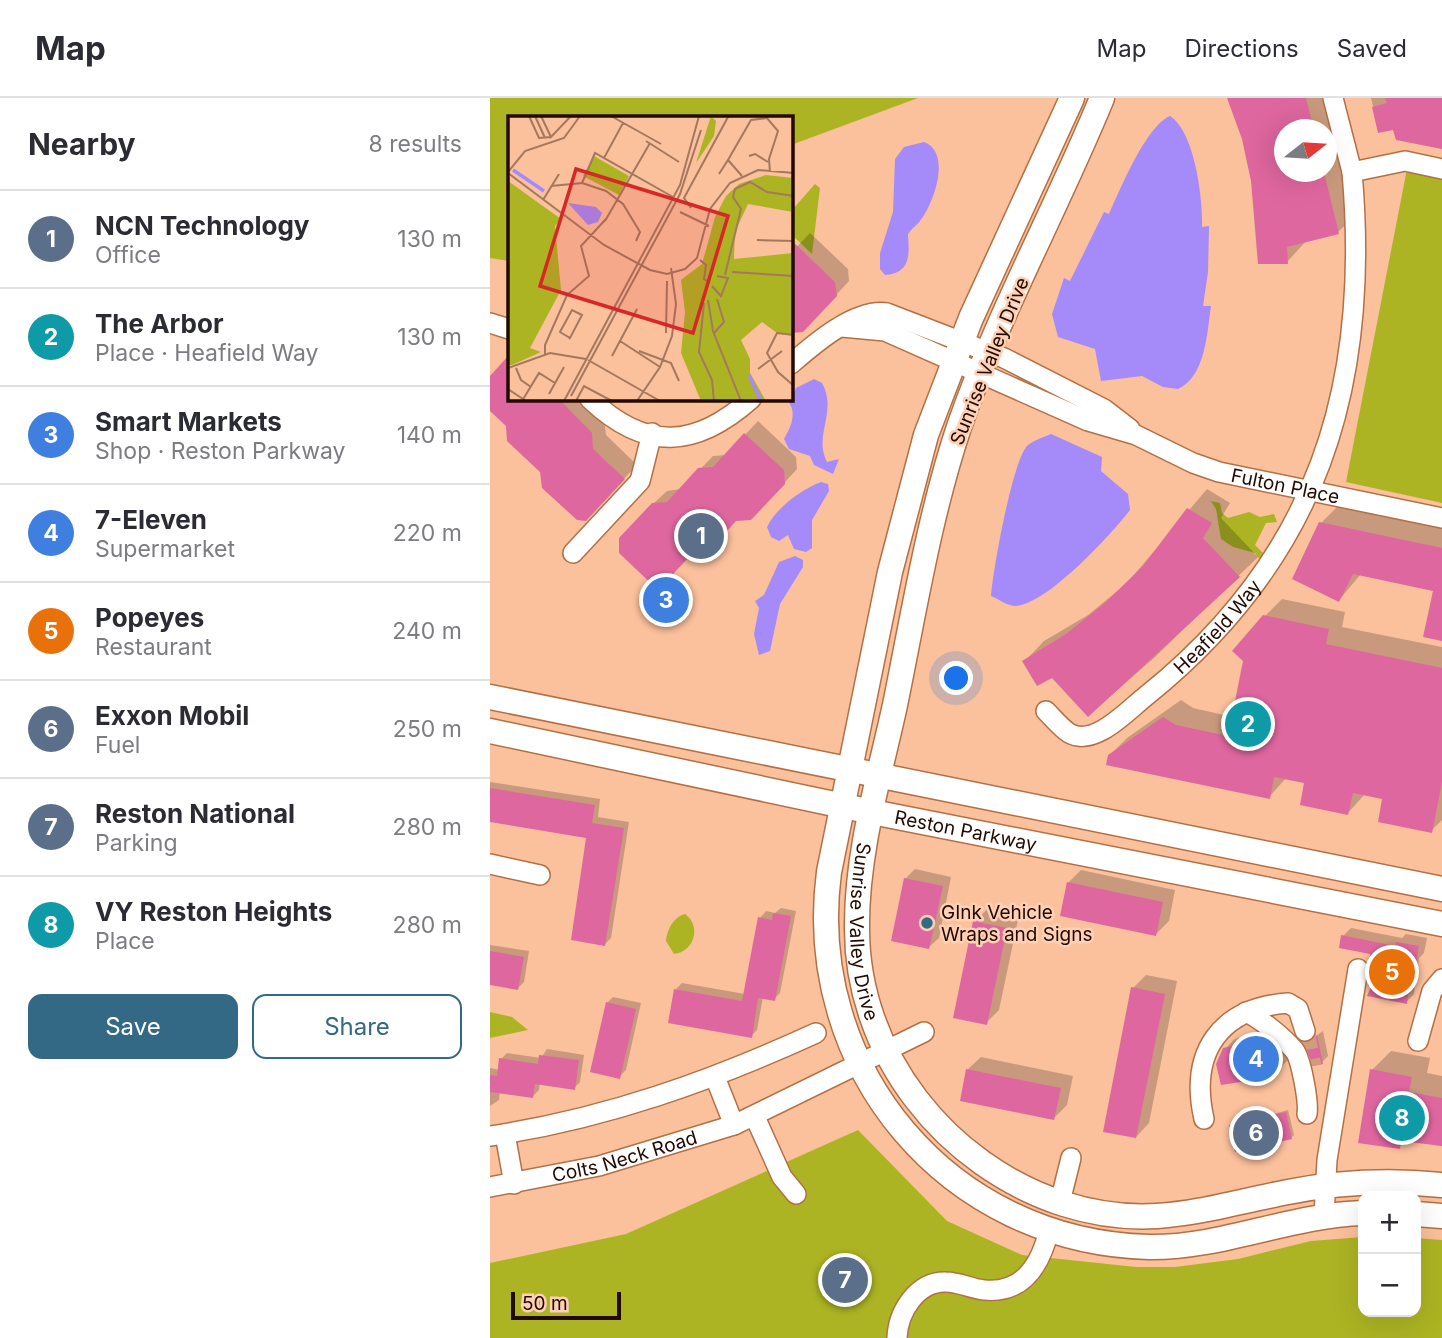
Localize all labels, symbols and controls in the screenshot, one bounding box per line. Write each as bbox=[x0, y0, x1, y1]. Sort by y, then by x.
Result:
text: Map bbox=[35, 28, 106, 68]
text: Map bbox=[1097, 34, 1146, 63]
text: Directions bbox=[1184, 34, 1299, 63]
text: Saved bbox=[1337, 34, 1407, 63]
inset map bbox=[508, 116, 793, 401]
north arrow bbox=[1274, 119, 1337, 182]
text: Nearby bbox=[28, 126, 136, 162]
text: 8 results bbox=[369, 130, 462, 158]
text: NCN Technology bbox=[95, 210, 310, 241]
text: 1 bbox=[46, 225, 56, 253]
text: 130 m bbox=[397, 225, 462, 253]
text: Office bbox=[95, 241, 161, 269]
street label: Sunrise Valley Drive bbox=[945, 274, 1034, 448]
text: The Arbor bbox=[95, 308, 224, 339]
text: 2 bbox=[44, 323, 58, 351]
text: 130 m bbox=[397, 323, 462, 351]
text: Place · Heafield Way bbox=[95, 339, 319, 367]
text: Smart Markets bbox=[95, 406, 282, 437]
text: 3 bbox=[44, 421, 58, 449]
text: 140 m bbox=[397, 421, 462, 449]
text: Shop · Reston Parkway bbox=[95, 437, 346, 465]
street label: Fulton Place bbox=[1229, 464, 1341, 509]
text: 7-Eleven bbox=[95, 504, 207, 535]
pin: 1 bbox=[678, 510, 724, 562]
text: 4 bbox=[43, 519, 59, 547]
text: 220 m bbox=[393, 519, 462, 547]
text: Supermarket bbox=[95, 535, 235, 563]
pin: 3 bbox=[643, 574, 689, 626]
street label: Heafield Way bbox=[1169, 575, 1266, 679]
text: Popeyes bbox=[95, 602, 204, 633]
text: 5 bbox=[44, 617, 58, 645]
text: 240 m bbox=[392, 617, 462, 645]
text: Restaurant bbox=[95, 633, 212, 661]
your location bbox=[939, 661, 973, 695]
pin: 2 bbox=[1225, 698, 1271, 750]
text: Exxon Mobil bbox=[95, 700, 249, 731]
text: 6 bbox=[44, 715, 58, 743]
text: 250 m bbox=[393, 715, 462, 743]
text: Fuel bbox=[95, 731, 140, 759]
text: Reston National bbox=[95, 798, 295, 829]
street label: Reston Parkway bbox=[893, 806, 1039, 856]
text: 7 bbox=[44, 813, 58, 841]
text: 280 m bbox=[393, 813, 462, 841]
text: Parking bbox=[95, 829, 178, 857]
street label: Sunrise Valley Drive bbox=[845, 841, 883, 1024]
text: VY Reston Heights bbox=[95, 896, 332, 927]
place label: GInk Vehicle Wraps and Signs bbox=[941, 901, 1092, 946]
text: 8 bbox=[44, 911, 58, 939]
text: 280 m bbox=[393, 911, 462, 939]
marker: GInk Vehicle Wraps and Signs bbox=[919, 915, 935, 931]
text: Place bbox=[95, 927, 155, 955]
pin: 5 bbox=[1369, 946, 1415, 998]
button: Save bbox=[28, 994, 238, 1059]
button: Share bbox=[252, 994, 462, 1059]
pin: 4 bbox=[1233, 1033, 1279, 1085]
pin: 8 bbox=[1379, 1092, 1425, 1144]
pin: 6 bbox=[1233, 1107, 1279, 1159]
street label: Colts Neck Road bbox=[550, 1126, 700, 1187]
map controls bbox=[1358, 1191, 1421, 1317]
button: + bbox=[1358, 1191, 1421, 1254]
pin: 7 bbox=[822, 1254, 868, 1306]
button: − bbox=[1358, 1254, 1421, 1317]
scale bar bbox=[511, 1289, 621, 1321]
text: 50 m bbox=[522, 1292, 568, 1315]

